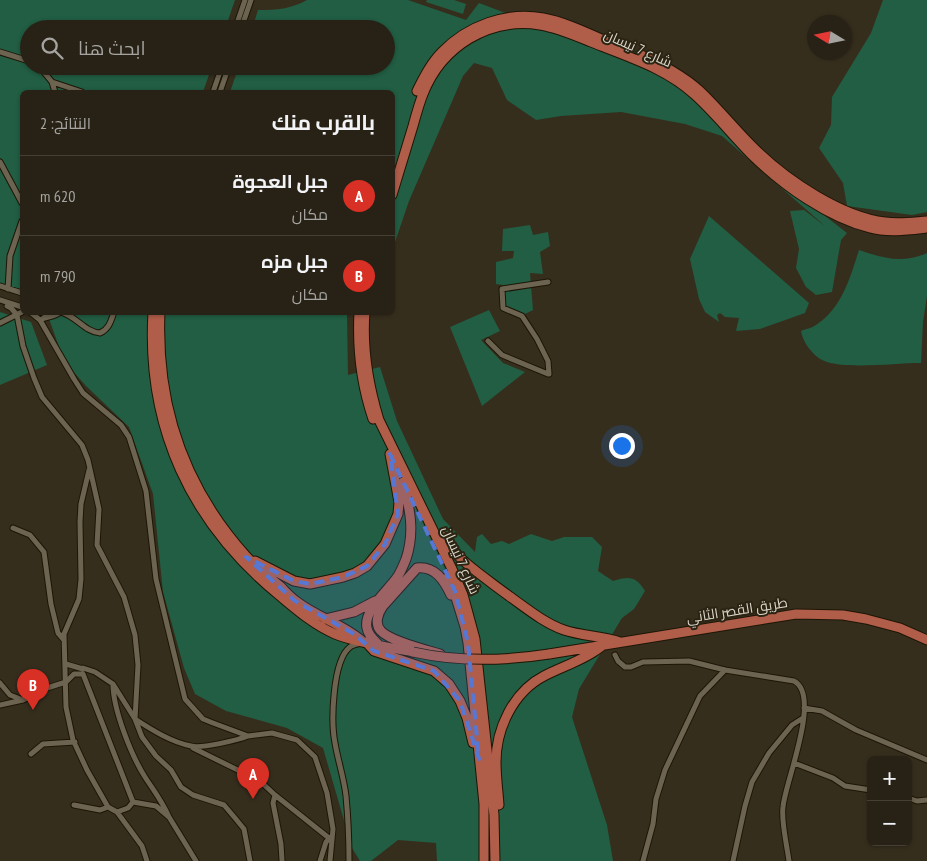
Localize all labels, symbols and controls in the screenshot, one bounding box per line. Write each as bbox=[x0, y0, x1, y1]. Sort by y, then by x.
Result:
north arrow bbox=[807, 15, 852, 60]
search box bbox=[20, 20, 395, 75]
street label: شارع 7 نيسان bbox=[601, 25, 675, 71]
icon: search bbox=[38, 34, 66, 62]
text: ابحث هنا bbox=[78, 36, 146, 60]
text: بالقرب منك bbox=[272, 109, 375, 136]
text: النتائج: 2 bbox=[40, 113, 91, 133]
text: جبل العجوة bbox=[232, 169, 328, 193]
text: 620 m bbox=[40, 186, 75, 206]
text: A bbox=[355, 186, 363, 206]
text: مكان bbox=[292, 204, 328, 224]
text: جبل مزه bbox=[261, 249, 328, 273]
text: 790 m bbox=[40, 266, 75, 286]
text: B bbox=[355, 266, 363, 286]
text: مكان bbox=[292, 284, 328, 304]
your location bbox=[609, 433, 635, 459]
street label: شارع 7 نيسان bbox=[438, 523, 484, 597]
street label: طريق القصر الثاني bbox=[685, 593, 789, 630]
pin: B bbox=[17, 669, 49, 710]
map controls bbox=[867, 756, 912, 846]
button: + bbox=[867, 756, 912, 801]
pin: A bbox=[237, 758, 269, 799]
button: − bbox=[867, 801, 912, 846]

